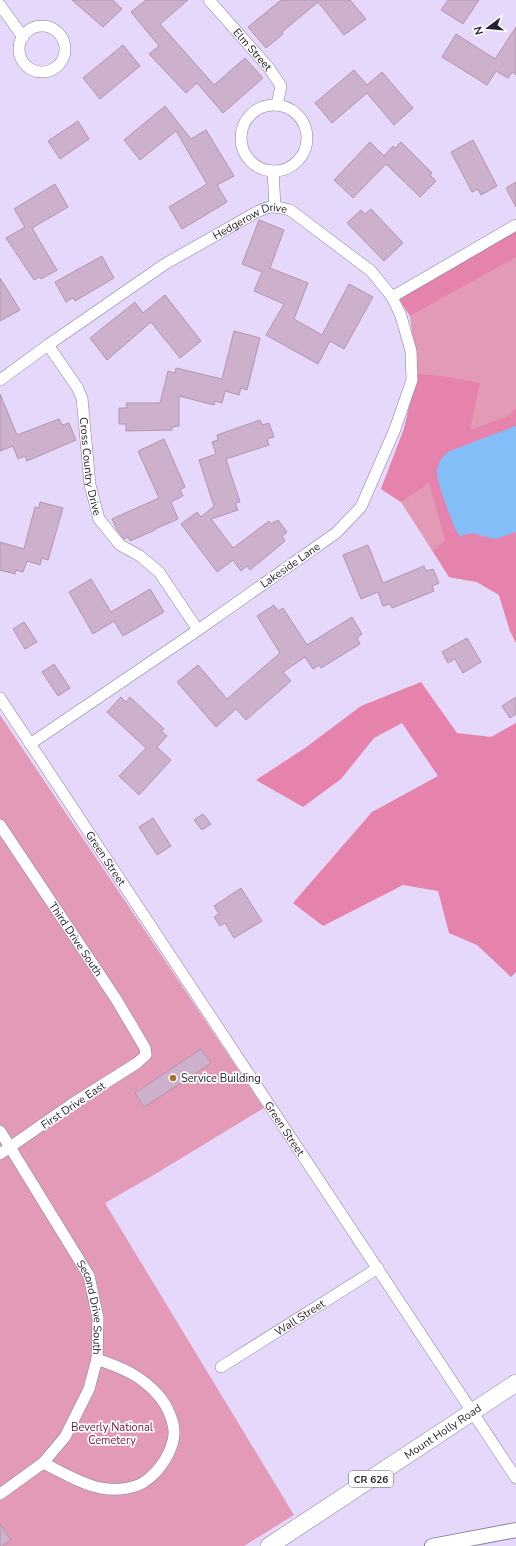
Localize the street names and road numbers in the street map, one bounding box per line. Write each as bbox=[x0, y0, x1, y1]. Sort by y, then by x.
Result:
street label: Elm Street bbox=[229, 25, 275, 74]
street label: Hedgerow Drive bbox=[210, 200, 289, 243]
street label: Cross Country Drive bbox=[76, 417, 105, 517]
street label: Lakeside Lane bbox=[257, 539, 323, 592]
street label: Green Street bbox=[82, 828, 129, 889]
street label: Third Drive South bbox=[45, 899, 106, 979]
street label: First Drive East bbox=[38, 1078, 108, 1132]
street label: Green Street bbox=[261, 1098, 308, 1159]
street label: Second Drive South bbox=[73, 1257, 105, 1355]
street label: Wall Street bbox=[272, 1296, 328, 1339]
street label: Mount Holly Road bbox=[401, 1401, 484, 1463]
road number: CR 626 bbox=[349, 1471, 393, 1487]

